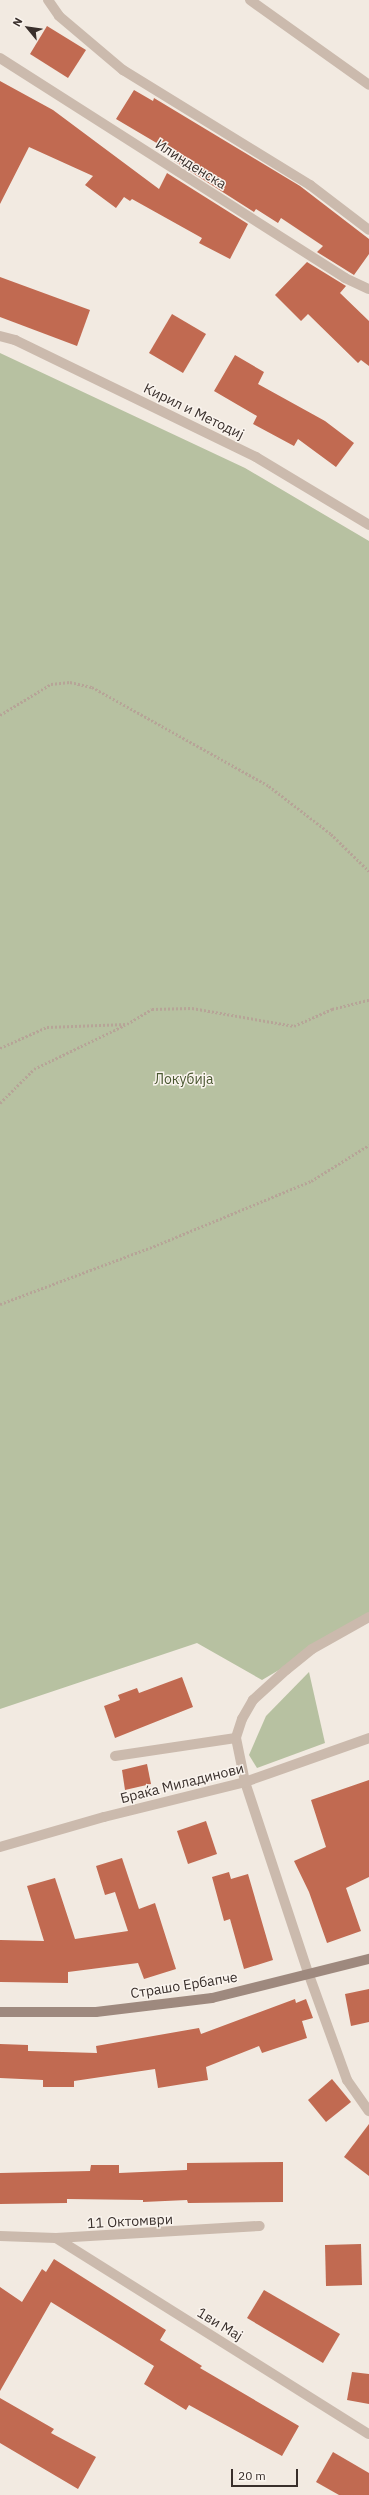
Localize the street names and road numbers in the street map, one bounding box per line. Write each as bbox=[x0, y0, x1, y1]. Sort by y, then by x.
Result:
street label: Илинденска bbox=[152, 136, 230, 192]
street label: Кирил и Методиј bbox=[141, 379, 247, 443]
street label: Браќа Миладинови bbox=[118, 1760, 246, 1806]
street label: Страшо Ербапче bbox=[129, 1968, 239, 2002]
street label: 11 Октомври bbox=[87, 2210, 173, 2232]
street label: 1ви Мај bbox=[194, 2304, 246, 2344]

